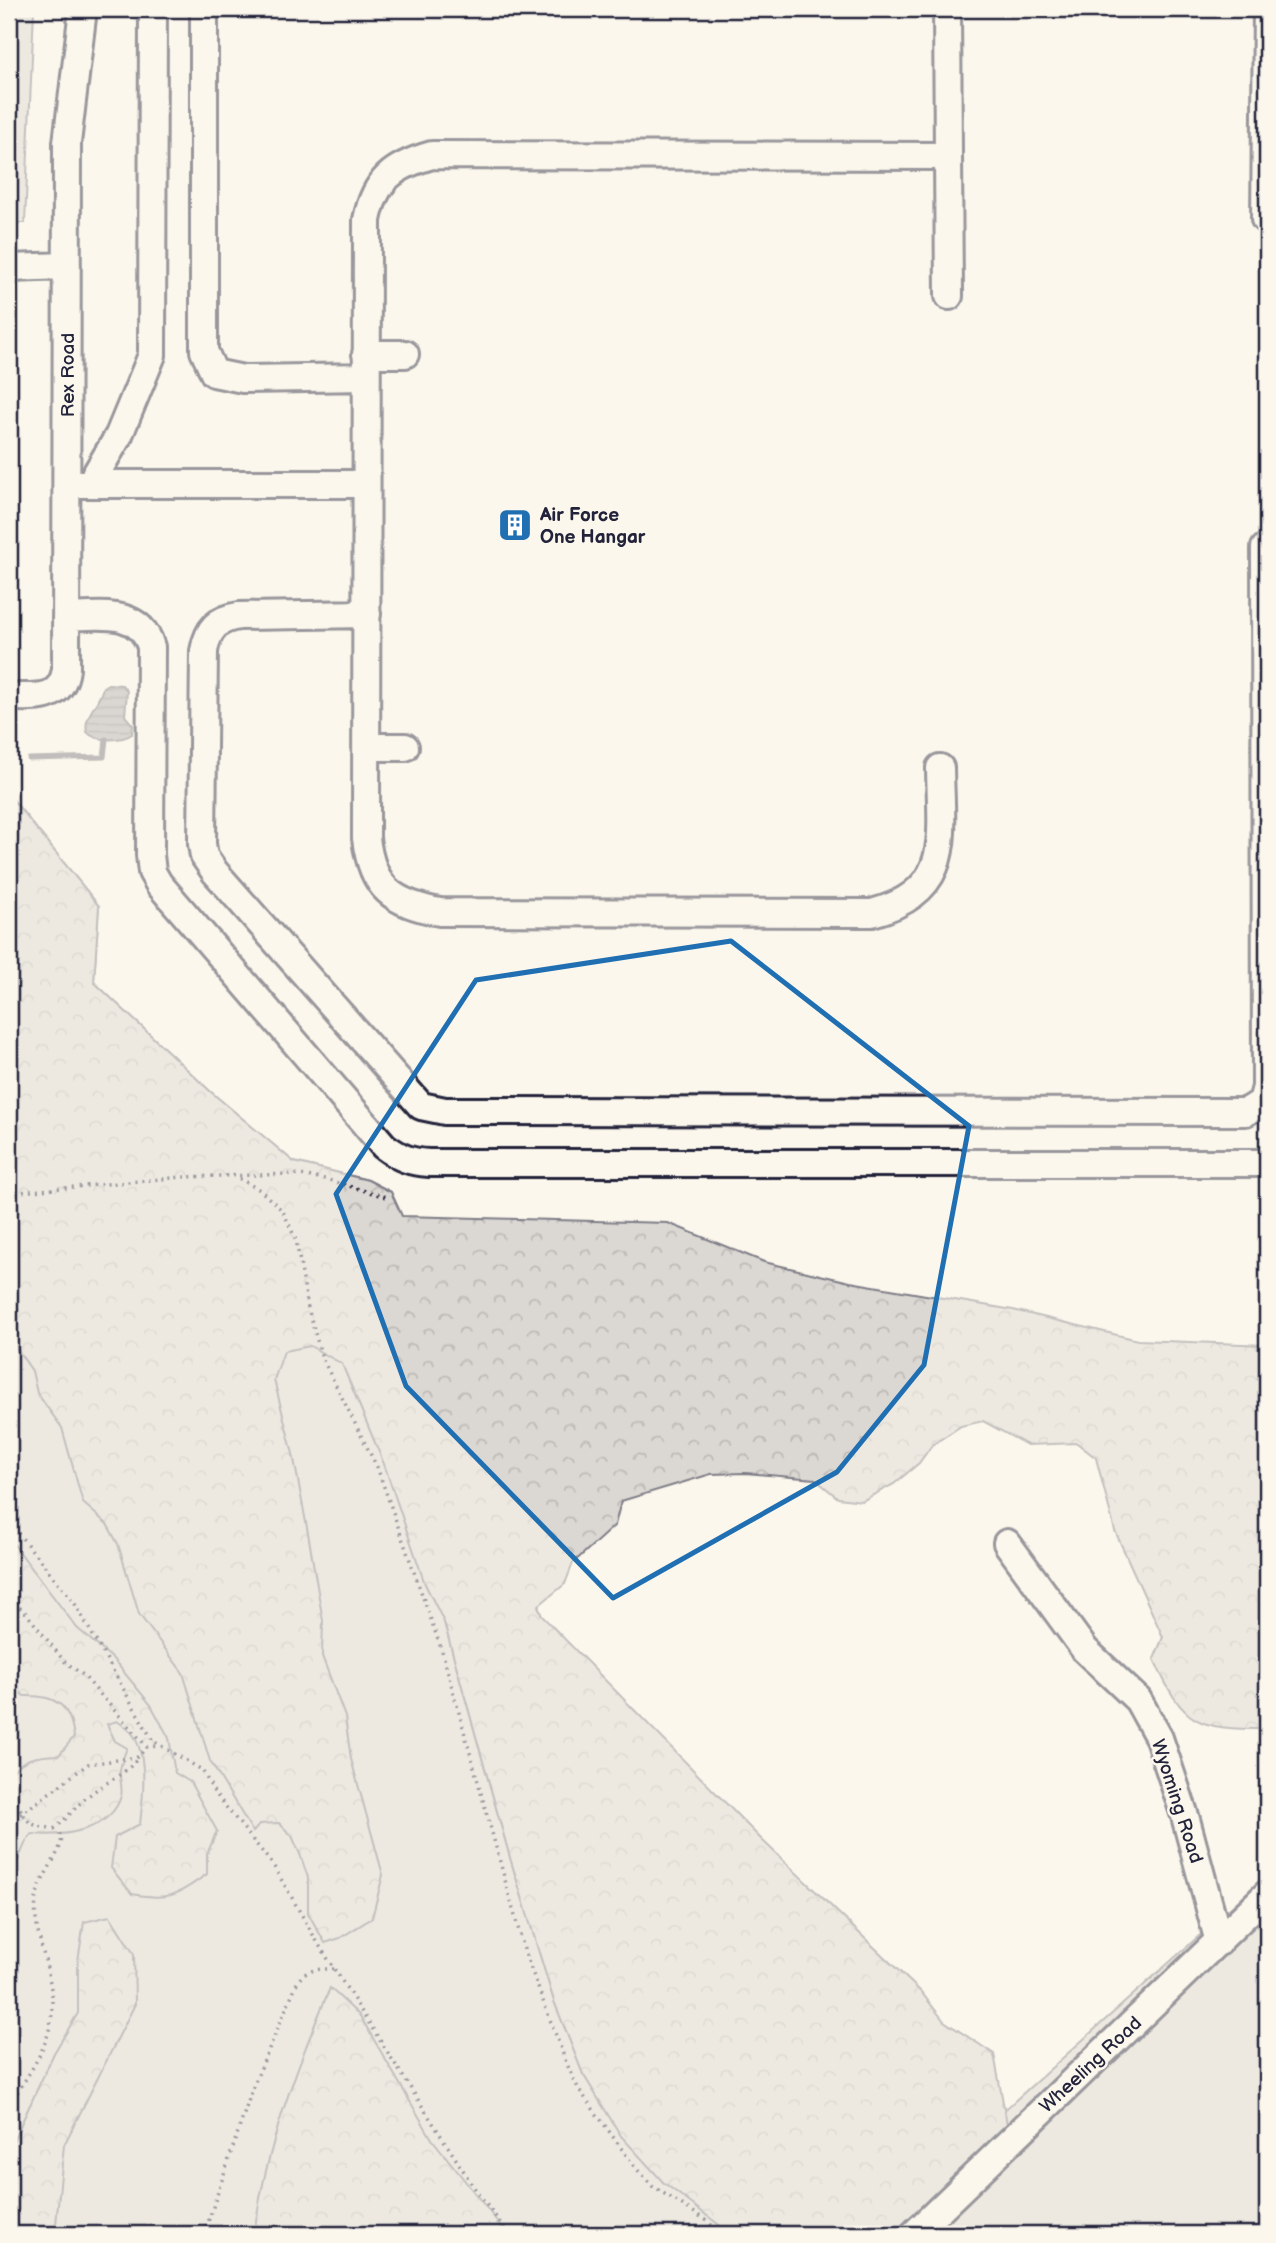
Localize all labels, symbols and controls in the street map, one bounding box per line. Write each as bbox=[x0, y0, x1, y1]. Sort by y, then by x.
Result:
street label: Rex Road bbox=[57, 333, 80, 417]
place label: Air Force One Hangar bbox=[539, 504, 646, 549]
building icon: Air Force One Hangar bbox=[496, 506, 534, 544]
street label: Wyoming Road bbox=[1146, 1737, 1207, 1866]
street label: Wheeling Road bbox=[1035, 2012, 1147, 2118]

